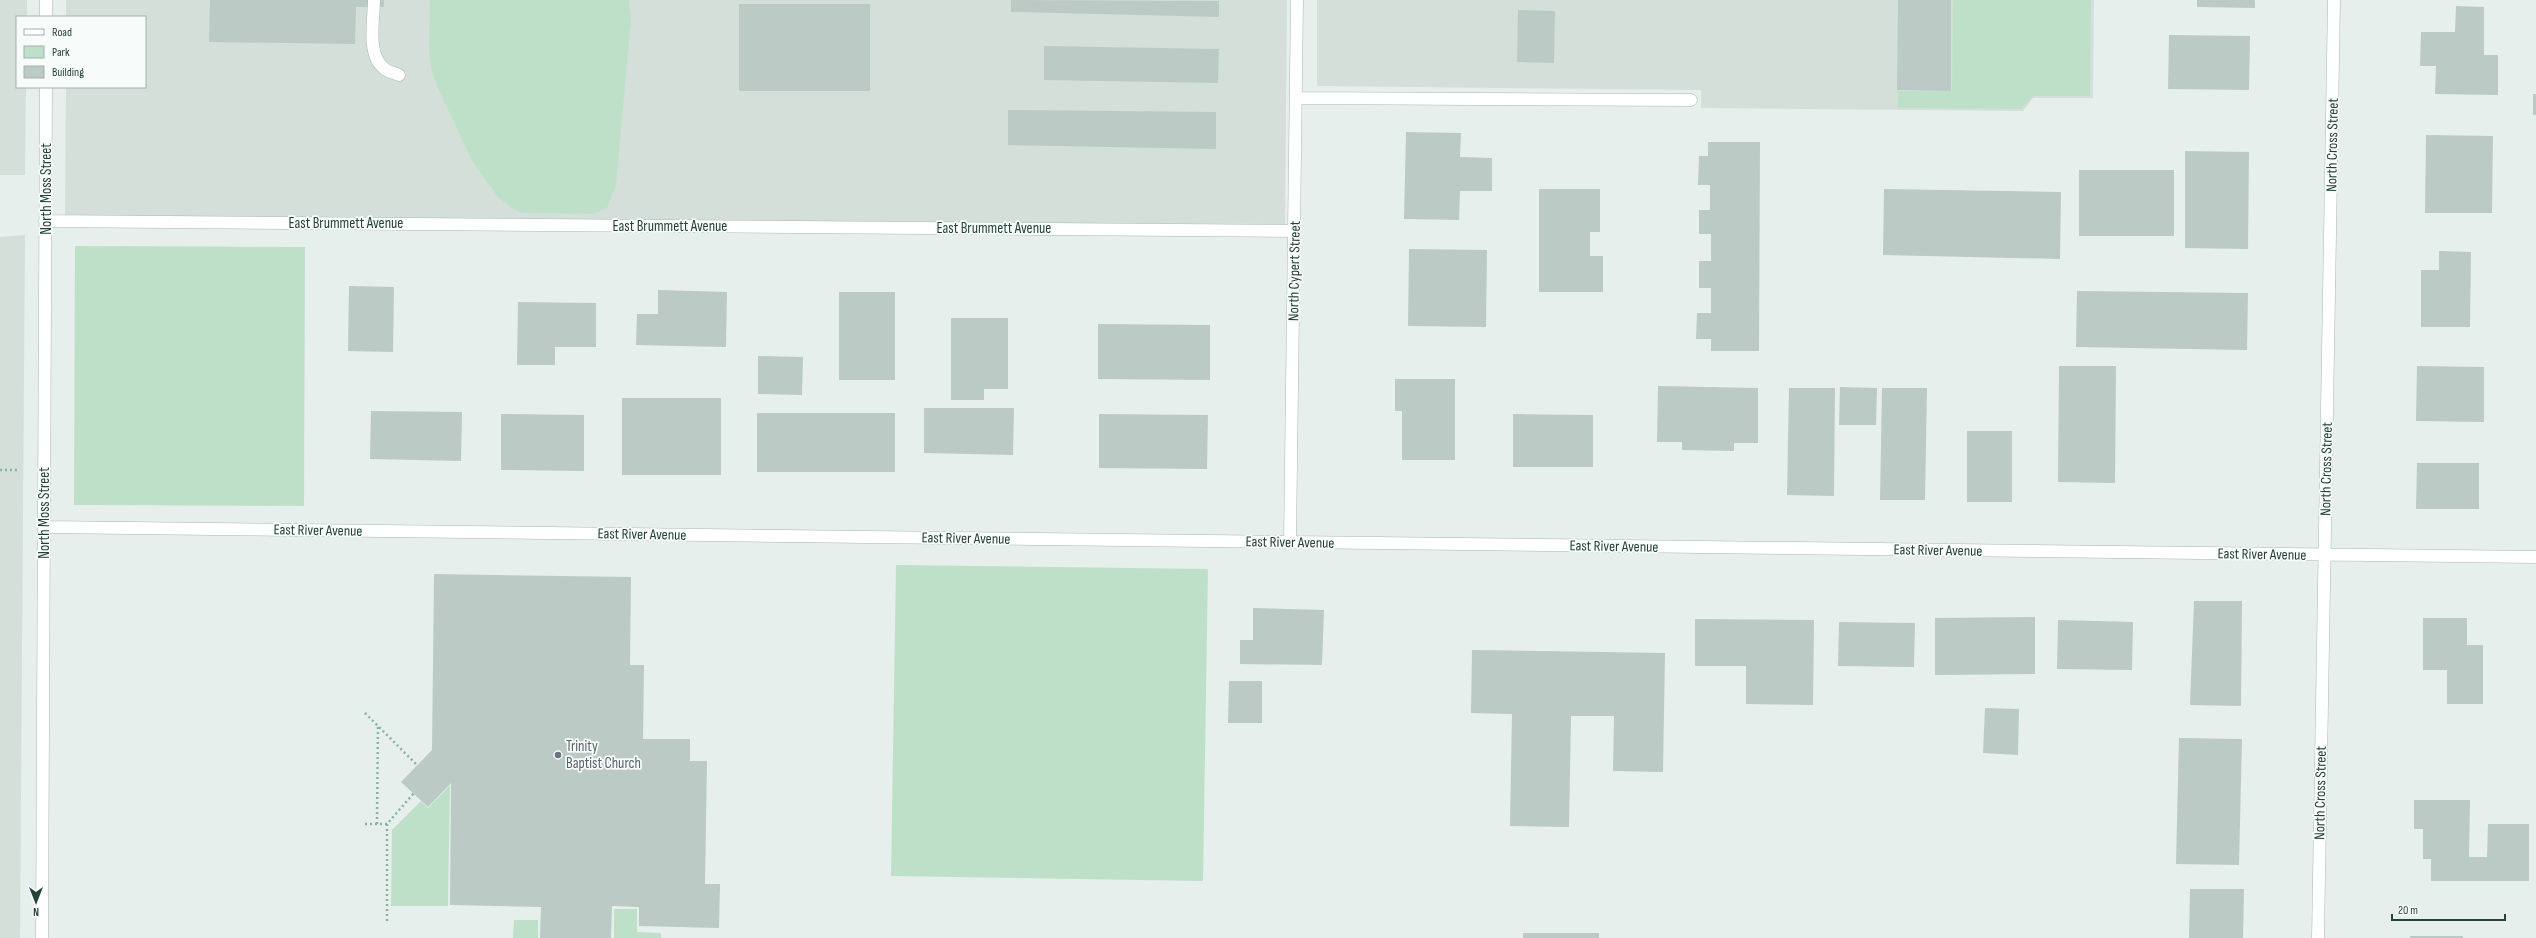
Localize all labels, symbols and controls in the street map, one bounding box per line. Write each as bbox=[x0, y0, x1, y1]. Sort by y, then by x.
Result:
legend bbox=[16, 16, 146, 88]
text: Road bbox=[52, 25, 72, 40]
text: Park bbox=[52, 45, 70, 60]
text: Building bbox=[52, 65, 84, 80]
street label: North Cross Street bbox=[2322, 97, 2343, 192]
street label: North Moss Street bbox=[37, 143, 56, 235]
street label: East Brummett Avenue bbox=[289, 214, 403, 233]
street label: East Brummett Avenue bbox=[613, 217, 727, 236]
street label: East Brummett Avenue bbox=[937, 219, 1051, 238]
street label: North Cypert Street bbox=[1284, 220, 1305, 321]
street label: North Cross Street bbox=[2316, 421, 2337, 516]
street label: North Moss Street bbox=[35, 467, 54, 559]
street label: East River Avenue bbox=[273, 520, 363, 541]
street label: East River Avenue bbox=[597, 524, 687, 545]
street label: East River Avenue bbox=[921, 528, 1011, 549]
street label: East River Avenue bbox=[1245, 532, 1335, 553]
street label: East River Avenue bbox=[1569, 536, 1659, 557]
street label: East River Avenue bbox=[1893, 540, 1983, 561]
street label: East River Avenue bbox=[2217, 544, 2307, 565]
place label: Trinity Baptist Church bbox=[566, 737, 641, 773]
street label: North Cross Street bbox=[2310, 745, 2331, 840]
marker: Trinity Baptist Church bbox=[553, 750, 563, 760]
north arrow bbox=[16, 882, 56, 922]
scale bar bbox=[2392, 896, 2505, 922]
text: 20 m bbox=[2398, 903, 2418, 918]
text: N bbox=[33, 905, 39, 918]

